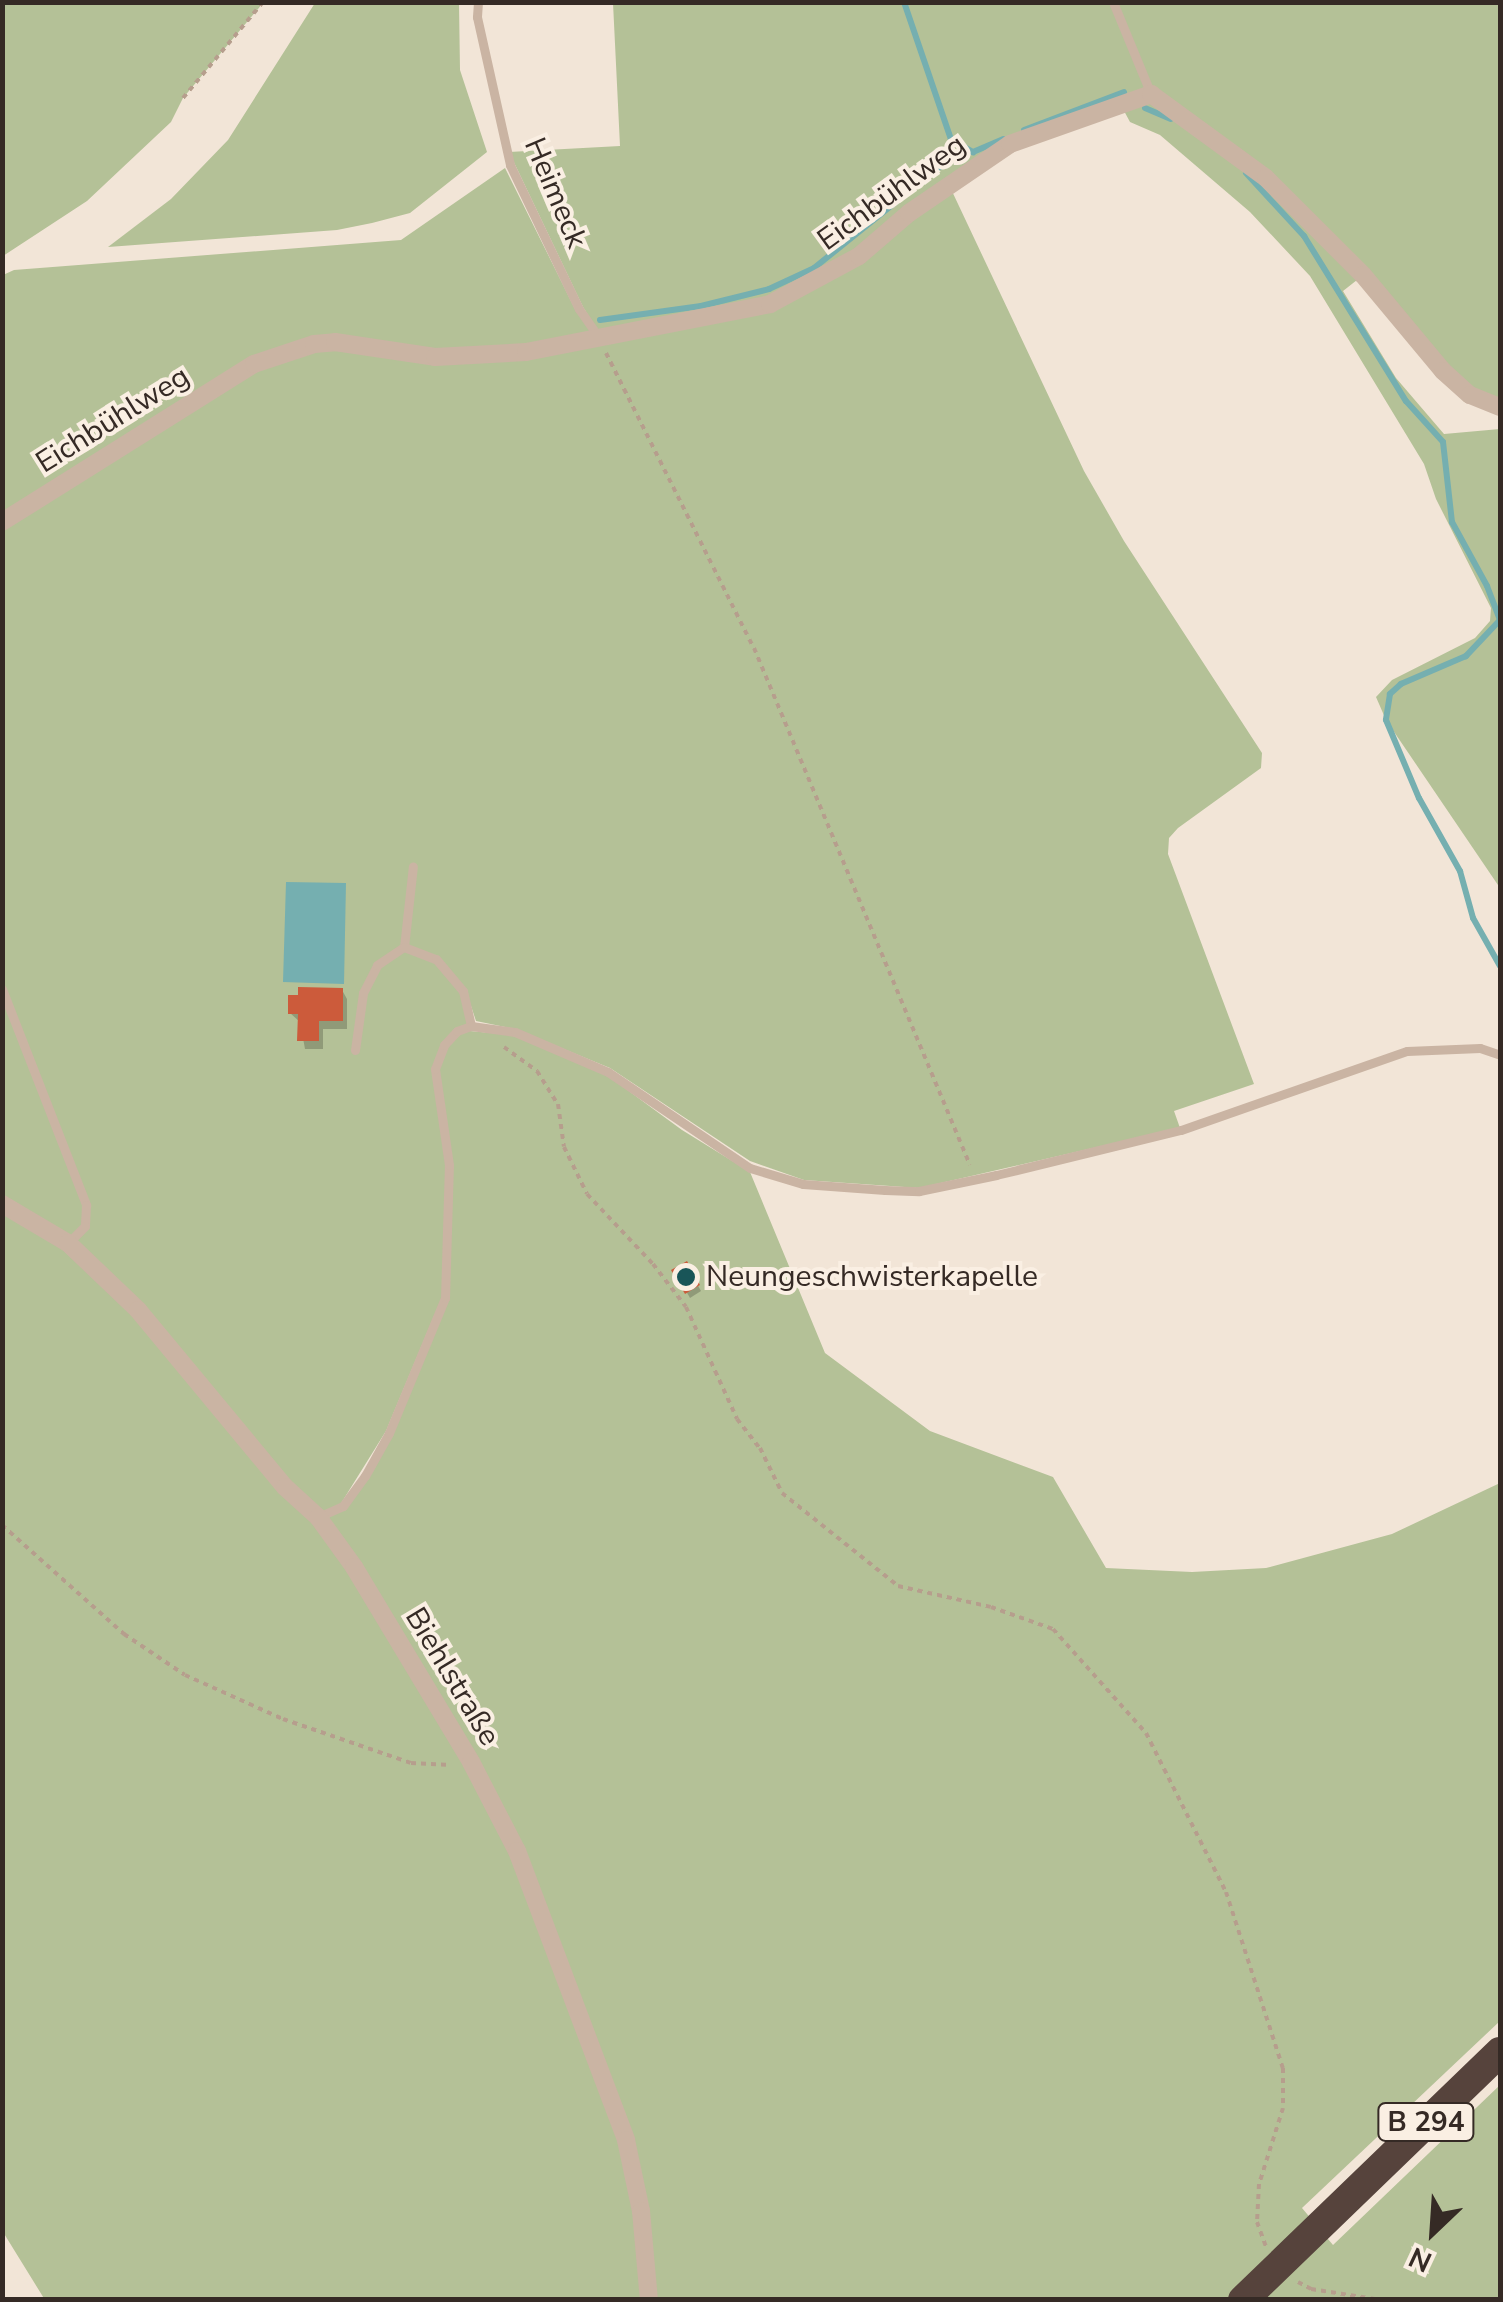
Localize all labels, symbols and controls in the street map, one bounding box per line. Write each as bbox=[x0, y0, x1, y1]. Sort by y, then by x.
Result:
street label: Eichbühlweg bbox=[811, 127, 973, 259]
street label: Heimeck bbox=[516, 132, 594, 254]
street label: Eichbühlweg bbox=[30, 359, 196, 481]
place label: Neungeschwisterkapelle bbox=[706, 1259, 1038, 1295]
marker: Neungeschwisterkapelle bbox=[675, 1266, 697, 1288]
street label: Biehlstraße bbox=[397, 1601, 507, 1753]
road number: B 294 bbox=[1376, 2099, 1476, 2145]
north arrow bbox=[1383, 2182, 1483, 2282]
text: N bbox=[1403, 2238, 1438, 2281]

